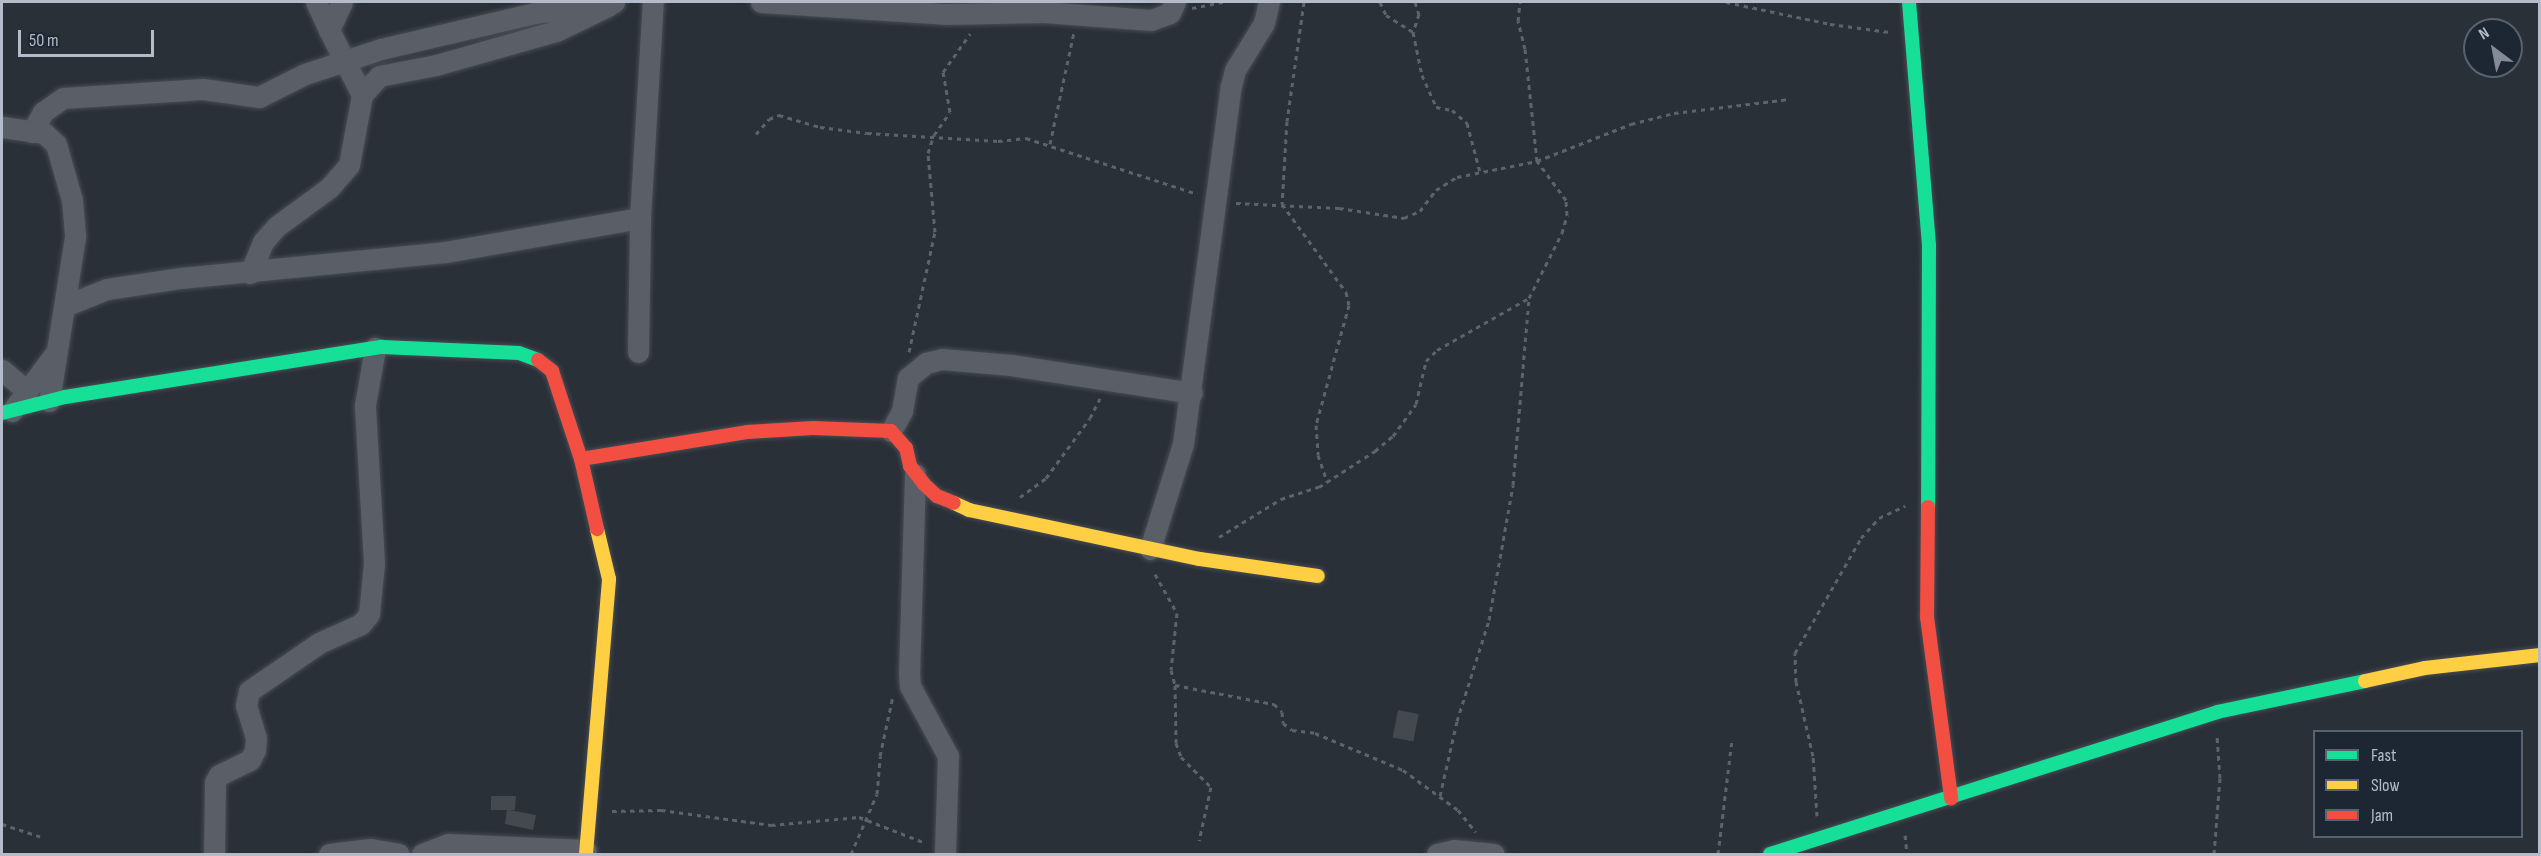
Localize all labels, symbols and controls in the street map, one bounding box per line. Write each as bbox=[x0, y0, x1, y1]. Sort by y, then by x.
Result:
scale bar bbox=[21, 18, 158, 56]
north arrow bbox=[2463, 18, 2523, 78]
text: N bbox=[2476, 24, 2493, 44]
text: 50 m bbox=[29, 30, 59, 51]
legend bbox=[2313, 730, 2523, 838]
text: Fast bbox=[2371, 745, 2396, 766]
text: Slow bbox=[2371, 775, 2400, 796]
text: Jam bbox=[2371, 805, 2393, 826]

